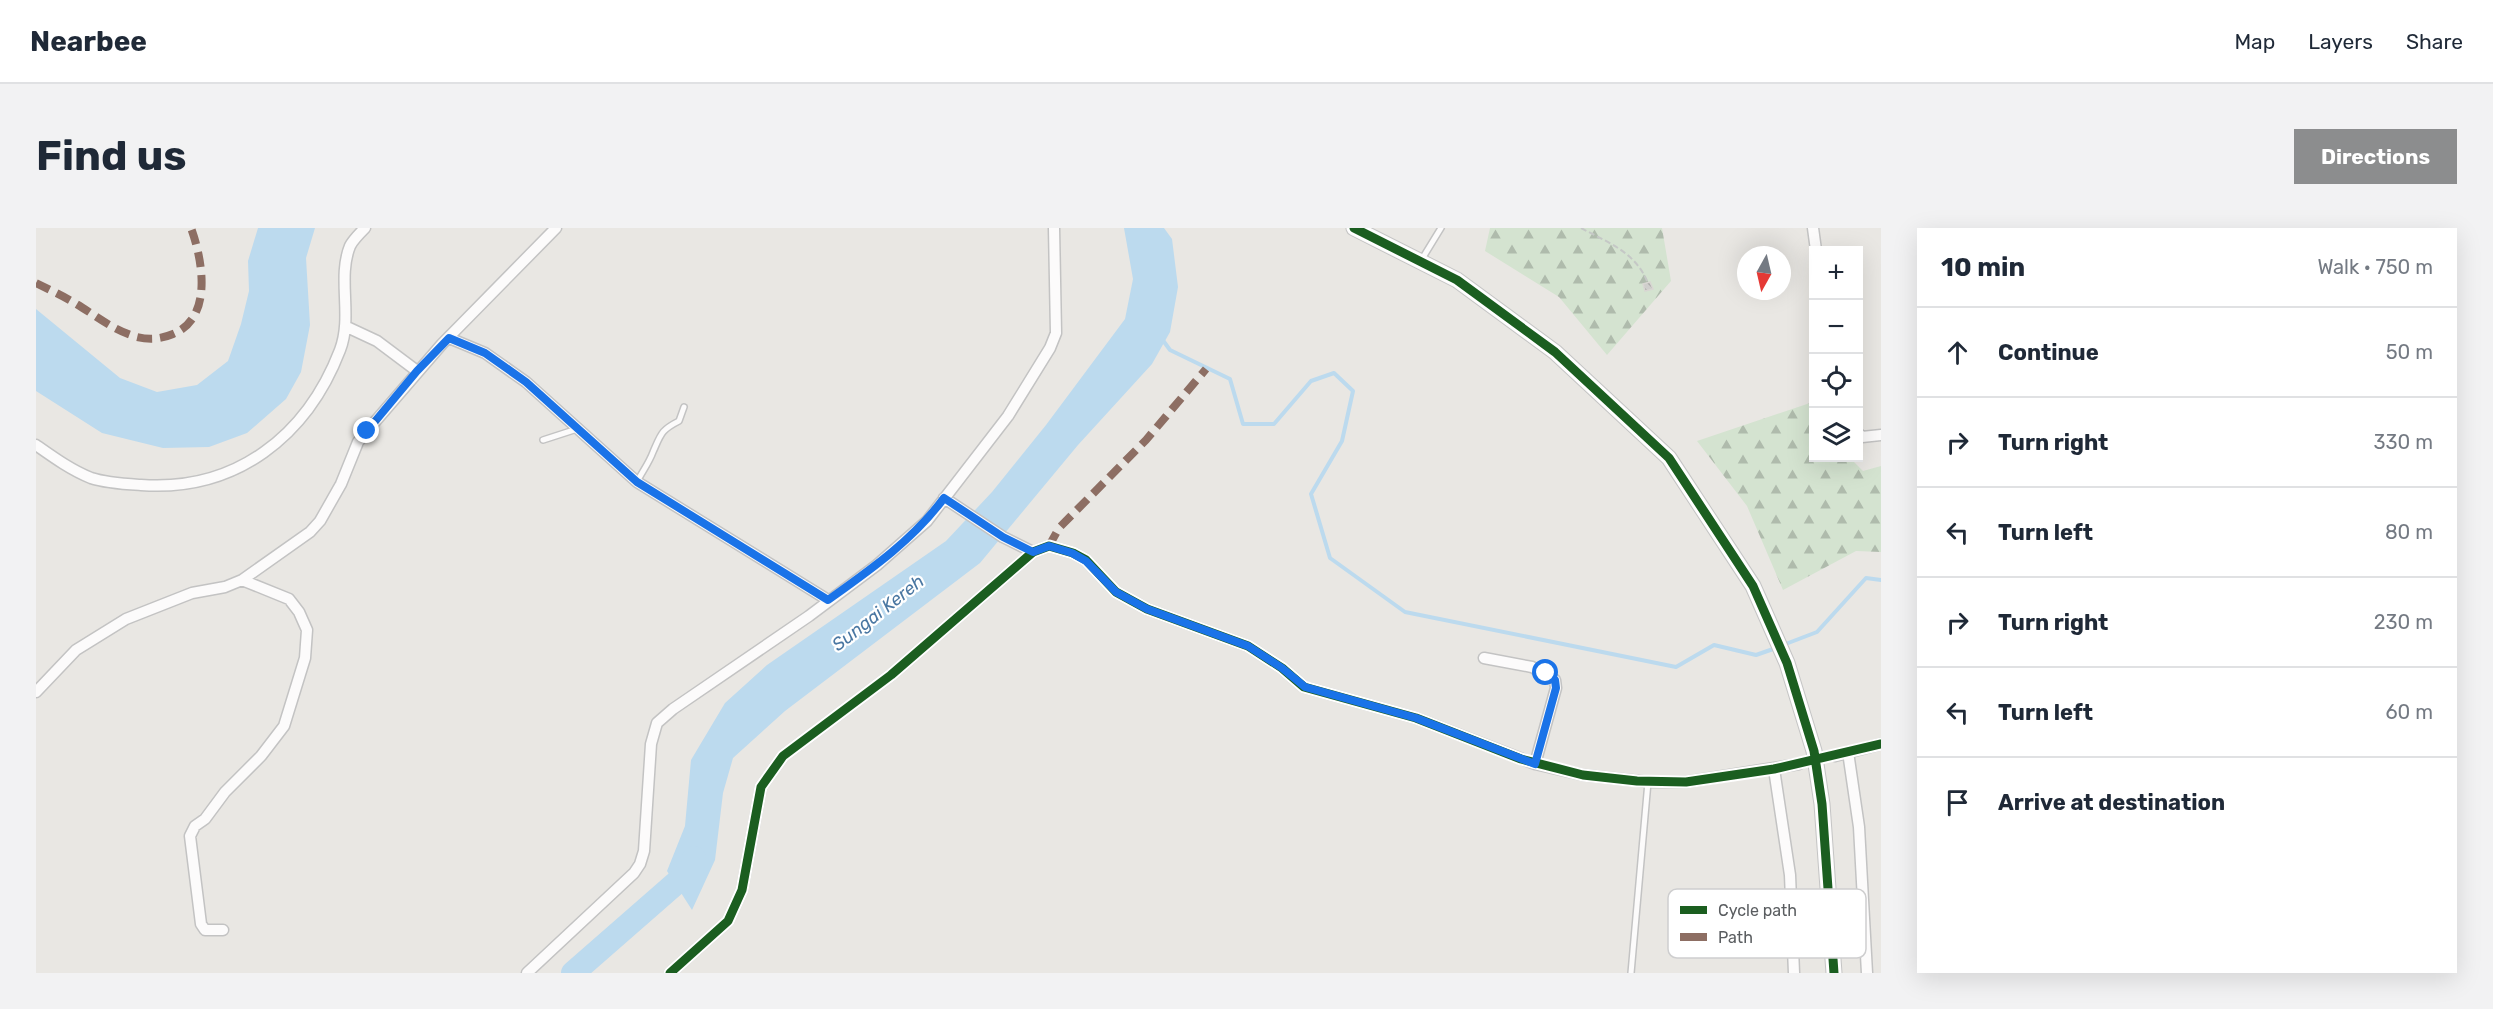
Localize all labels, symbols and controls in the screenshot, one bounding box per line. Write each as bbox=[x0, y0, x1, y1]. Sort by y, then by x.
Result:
text: Nearbee bbox=[30, 25, 147, 58]
text: Map bbox=[2234, 29, 2275, 54]
text: Layers bbox=[2308, 29, 2373, 54]
text: Share bbox=[2406, 29, 2463, 54]
button: Directions bbox=[2294, 129, 2457, 184]
text: Find us bbox=[36, 131, 187, 181]
north arrow bbox=[1737, 246, 1791, 300]
map controls bbox=[1809, 246, 1863, 462]
button: + bbox=[1809, 246, 1863, 300]
text: 10 min bbox=[1941, 252, 2025, 283]
text: Walk · 750 m bbox=[2317, 255, 2433, 279]
button: − bbox=[1809, 300, 1863, 354]
icon: ahead bbox=[1941, 336, 1974, 369]
text: Continue bbox=[1998, 339, 2099, 366]
text: 50 m bbox=[2386, 340, 2433, 364]
button: locate bbox=[1809, 354, 1863, 408]
button: layers bbox=[1809, 408, 1863, 462]
route end bbox=[353, 417, 379, 443]
icon: right bbox=[1941, 426, 1974, 459]
text: Turn right bbox=[1998, 429, 2108, 456]
text: 330 m bbox=[2374, 430, 2433, 454]
icon: left bbox=[1941, 516, 1974, 549]
text: Turn left bbox=[1998, 519, 2093, 546]
text: 80 m bbox=[2385, 520, 2433, 544]
water label: Sungai Kereh bbox=[828, 570, 928, 656]
icon: right bbox=[1941, 606, 1974, 639]
text: Turn right bbox=[1998, 609, 2108, 636]
text: 230 m bbox=[2374, 610, 2433, 634]
route start bbox=[1532, 659, 1558, 685]
icon: left bbox=[1941, 696, 1974, 729]
text: Turn left bbox=[1998, 699, 2093, 726]
text: 60 m bbox=[2386, 700, 2433, 724]
icon: arrive bbox=[1941, 786, 1974, 819]
text: Arrive at destination bbox=[1998, 789, 2225, 816]
legend bbox=[1668, 889, 1866, 958]
text: Cycle path bbox=[1718, 901, 1797, 920]
text: Path bbox=[1718, 928, 1753, 947]

